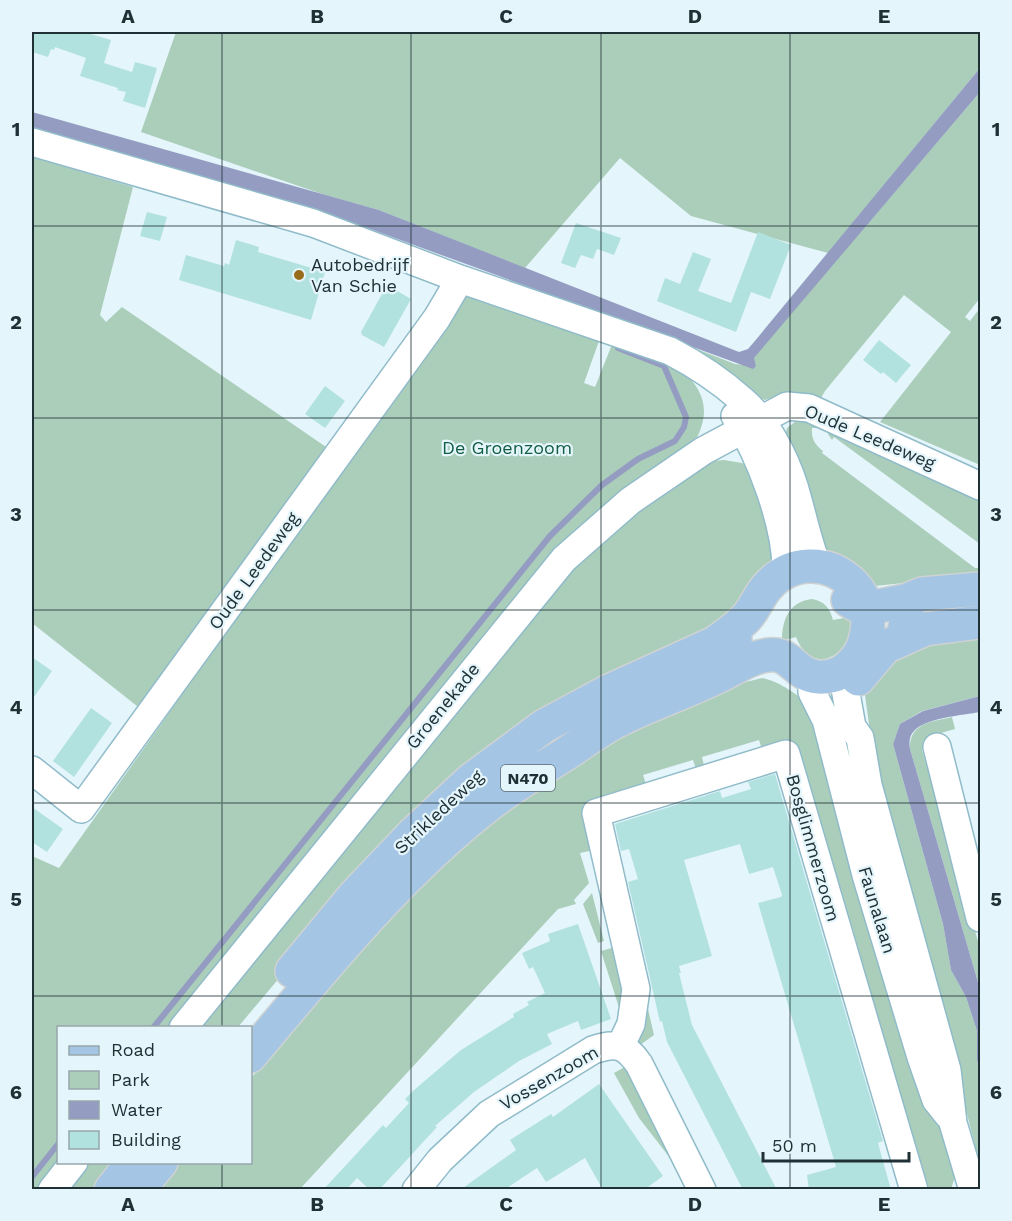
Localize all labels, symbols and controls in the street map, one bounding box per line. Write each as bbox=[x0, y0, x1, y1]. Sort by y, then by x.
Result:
text: A bbox=[121, 4, 135, 28]
text: B bbox=[310, 4, 324, 28]
text: C bbox=[499, 4, 513, 28]
text: D bbox=[688, 4, 702, 28]
text: E bbox=[878, 4, 890, 28]
text: 1 bbox=[12, 117, 20, 141]
text: 1 bbox=[992, 117, 1000, 141]
place label: Autobedrijf Van Schie bbox=[311, 254, 409, 296]
marker: Autobedrijf Van Schie bbox=[292, 268, 306, 282]
text: 2 bbox=[10, 310, 22, 334]
text: 2 bbox=[990, 310, 1002, 334]
street label: Oude Leedeweg bbox=[802, 400, 939, 474]
park label: De Groenzoom bbox=[442, 437, 572, 458]
text: 3 bbox=[10, 502, 22, 526]
text: 3 bbox=[990, 502, 1002, 526]
street label: Oude Leedeweg bbox=[204, 508, 303, 633]
street label: Groenekade bbox=[402, 658, 484, 753]
text: 4 bbox=[10, 695, 23, 719]
text: 4 bbox=[990, 695, 1003, 719]
street label: Strikledeweg bbox=[390, 765, 488, 858]
road number: N470 bbox=[501, 765, 555, 791]
street label: Bosglimmerzoom bbox=[782, 772, 845, 924]
street label: Faunalaan bbox=[854, 864, 901, 956]
text: 5 bbox=[10, 887, 22, 911]
text: 5 bbox=[990, 887, 1002, 911]
legend bbox=[57, 1026, 252, 1164]
text: Road bbox=[111, 1039, 155, 1060]
street label: Vossenzoom bbox=[496, 1041, 602, 1114]
text: Park bbox=[111, 1069, 150, 1090]
text: 6 bbox=[10, 1080, 22, 1104]
text: 6 bbox=[990, 1080, 1002, 1104]
text: Water bbox=[111, 1099, 163, 1120]
scale bar bbox=[763, 1125, 908, 1163]
text: Building bbox=[111, 1129, 181, 1150]
text: 50 m bbox=[772, 1135, 817, 1156]
text: A bbox=[121, 1192, 135, 1216]
text: B bbox=[310, 1192, 324, 1216]
text: C bbox=[499, 1192, 513, 1216]
text: D bbox=[688, 1192, 702, 1216]
text: E bbox=[878, 1192, 890, 1216]

